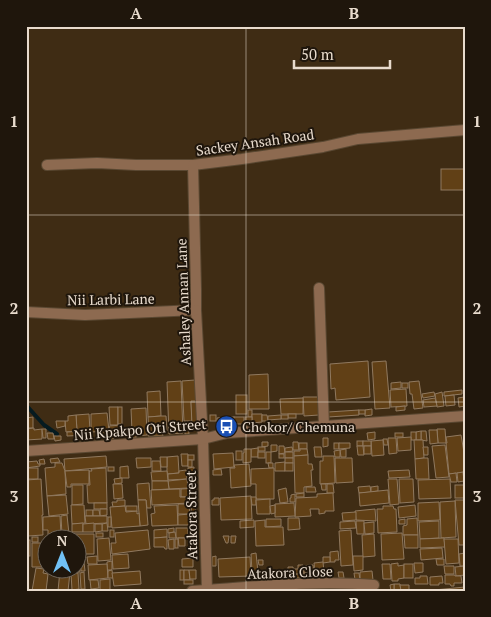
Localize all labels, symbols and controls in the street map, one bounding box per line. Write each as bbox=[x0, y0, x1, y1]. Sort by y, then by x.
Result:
text: A bbox=[130, 2, 142, 24]
text: B bbox=[349, 2, 359, 24]
scale bar bbox=[294, 38, 390, 70]
text: 50 m bbox=[301, 44, 334, 64]
text: 1 bbox=[9, 110, 19, 132]
text: 1 bbox=[472, 110, 482, 132]
street label: Sackey Ansah Road bbox=[195, 124, 315, 160]
street label: Ashaley Annan Lane bbox=[171, 238, 195, 366]
street label: Nii Larbi Lane bbox=[67, 289, 155, 309]
text: 2 bbox=[9, 297, 19, 319]
text: 2 bbox=[472, 297, 482, 319]
street label: Nii Kpakpo Oti Street bbox=[73, 414, 208, 444]
bus stop icon: Chokor/ Chemuna bbox=[214, 414, 238, 438]
place label: Chokor/ Chemuna bbox=[242, 417, 355, 436]
street label: Atakora Street bbox=[181, 469, 201, 560]
text: 3 bbox=[9, 485, 19, 507]
text: 3 bbox=[472, 485, 482, 507]
north arrow bbox=[38, 530, 88, 580]
text: N bbox=[57, 531, 68, 550]
street label: Atakora Close bbox=[247, 561, 333, 583]
text: A bbox=[130, 592, 142, 614]
text: B bbox=[349, 592, 359, 614]

